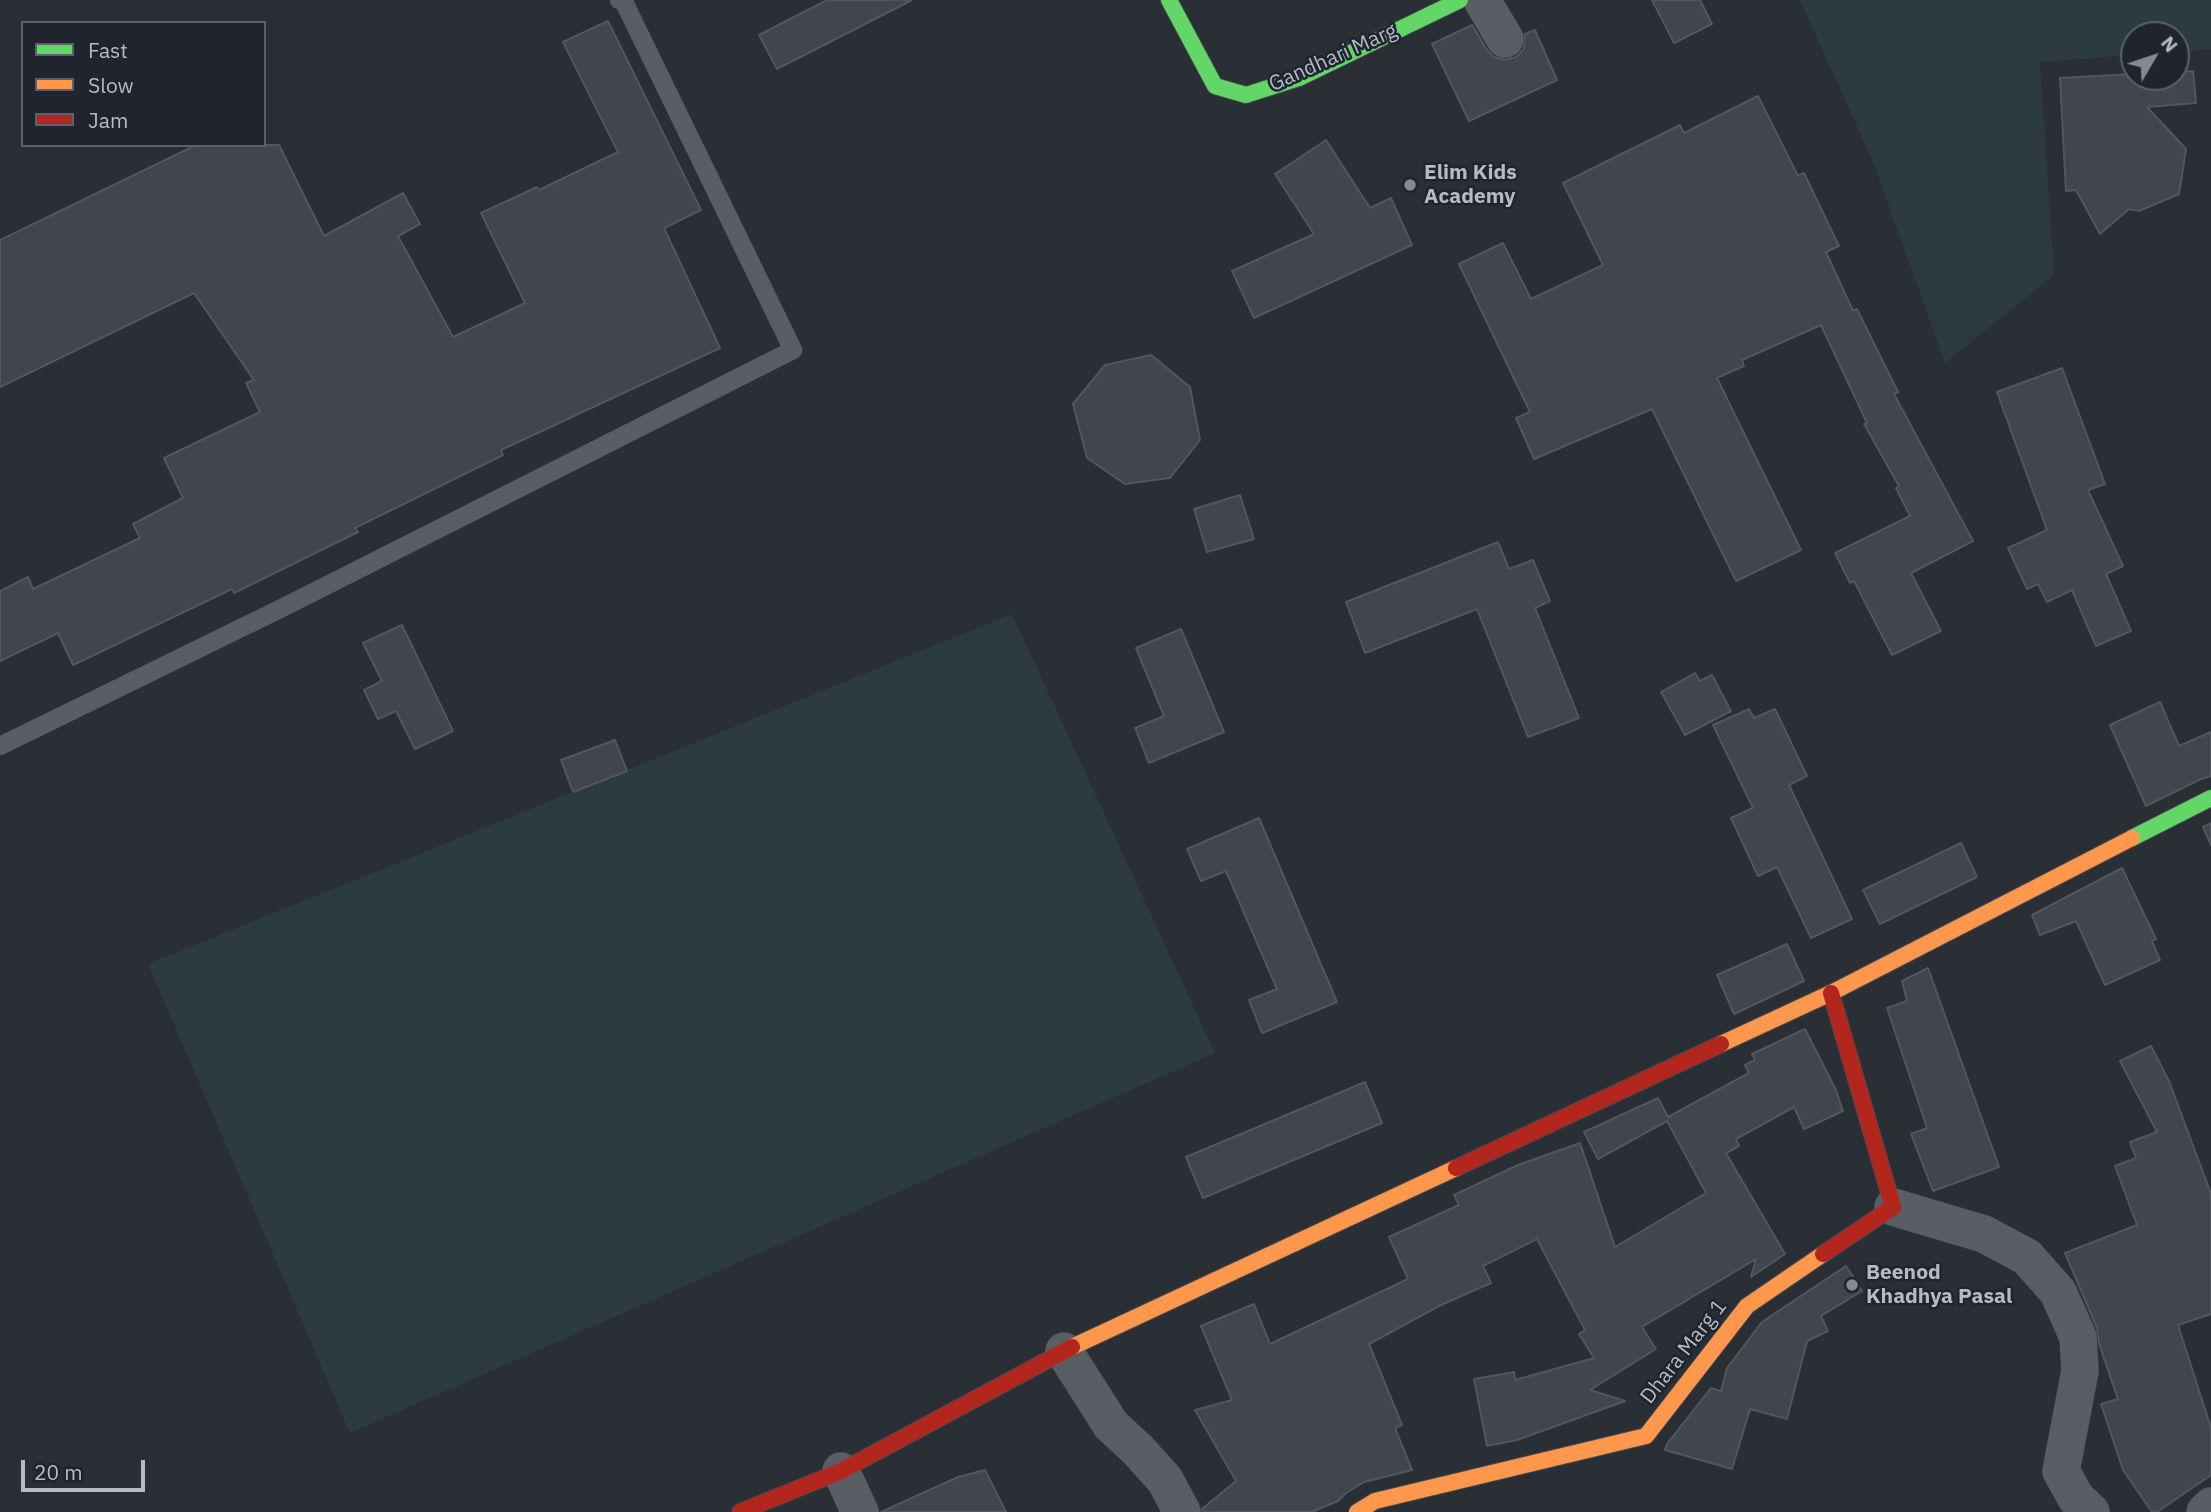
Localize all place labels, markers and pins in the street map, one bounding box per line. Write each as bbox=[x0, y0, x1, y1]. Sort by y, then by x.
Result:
place label: Elim Kids Academy bbox=[1424, 160, 1517, 210]
marker: Elim Kids Academy bbox=[1402, 177, 1418, 193]
place label: Beenod Khadhya Pasal bbox=[1866, 1260, 2012, 1310]
marker: Beenod Khadhya Pasal bbox=[1844, 1277, 1860, 1293]

